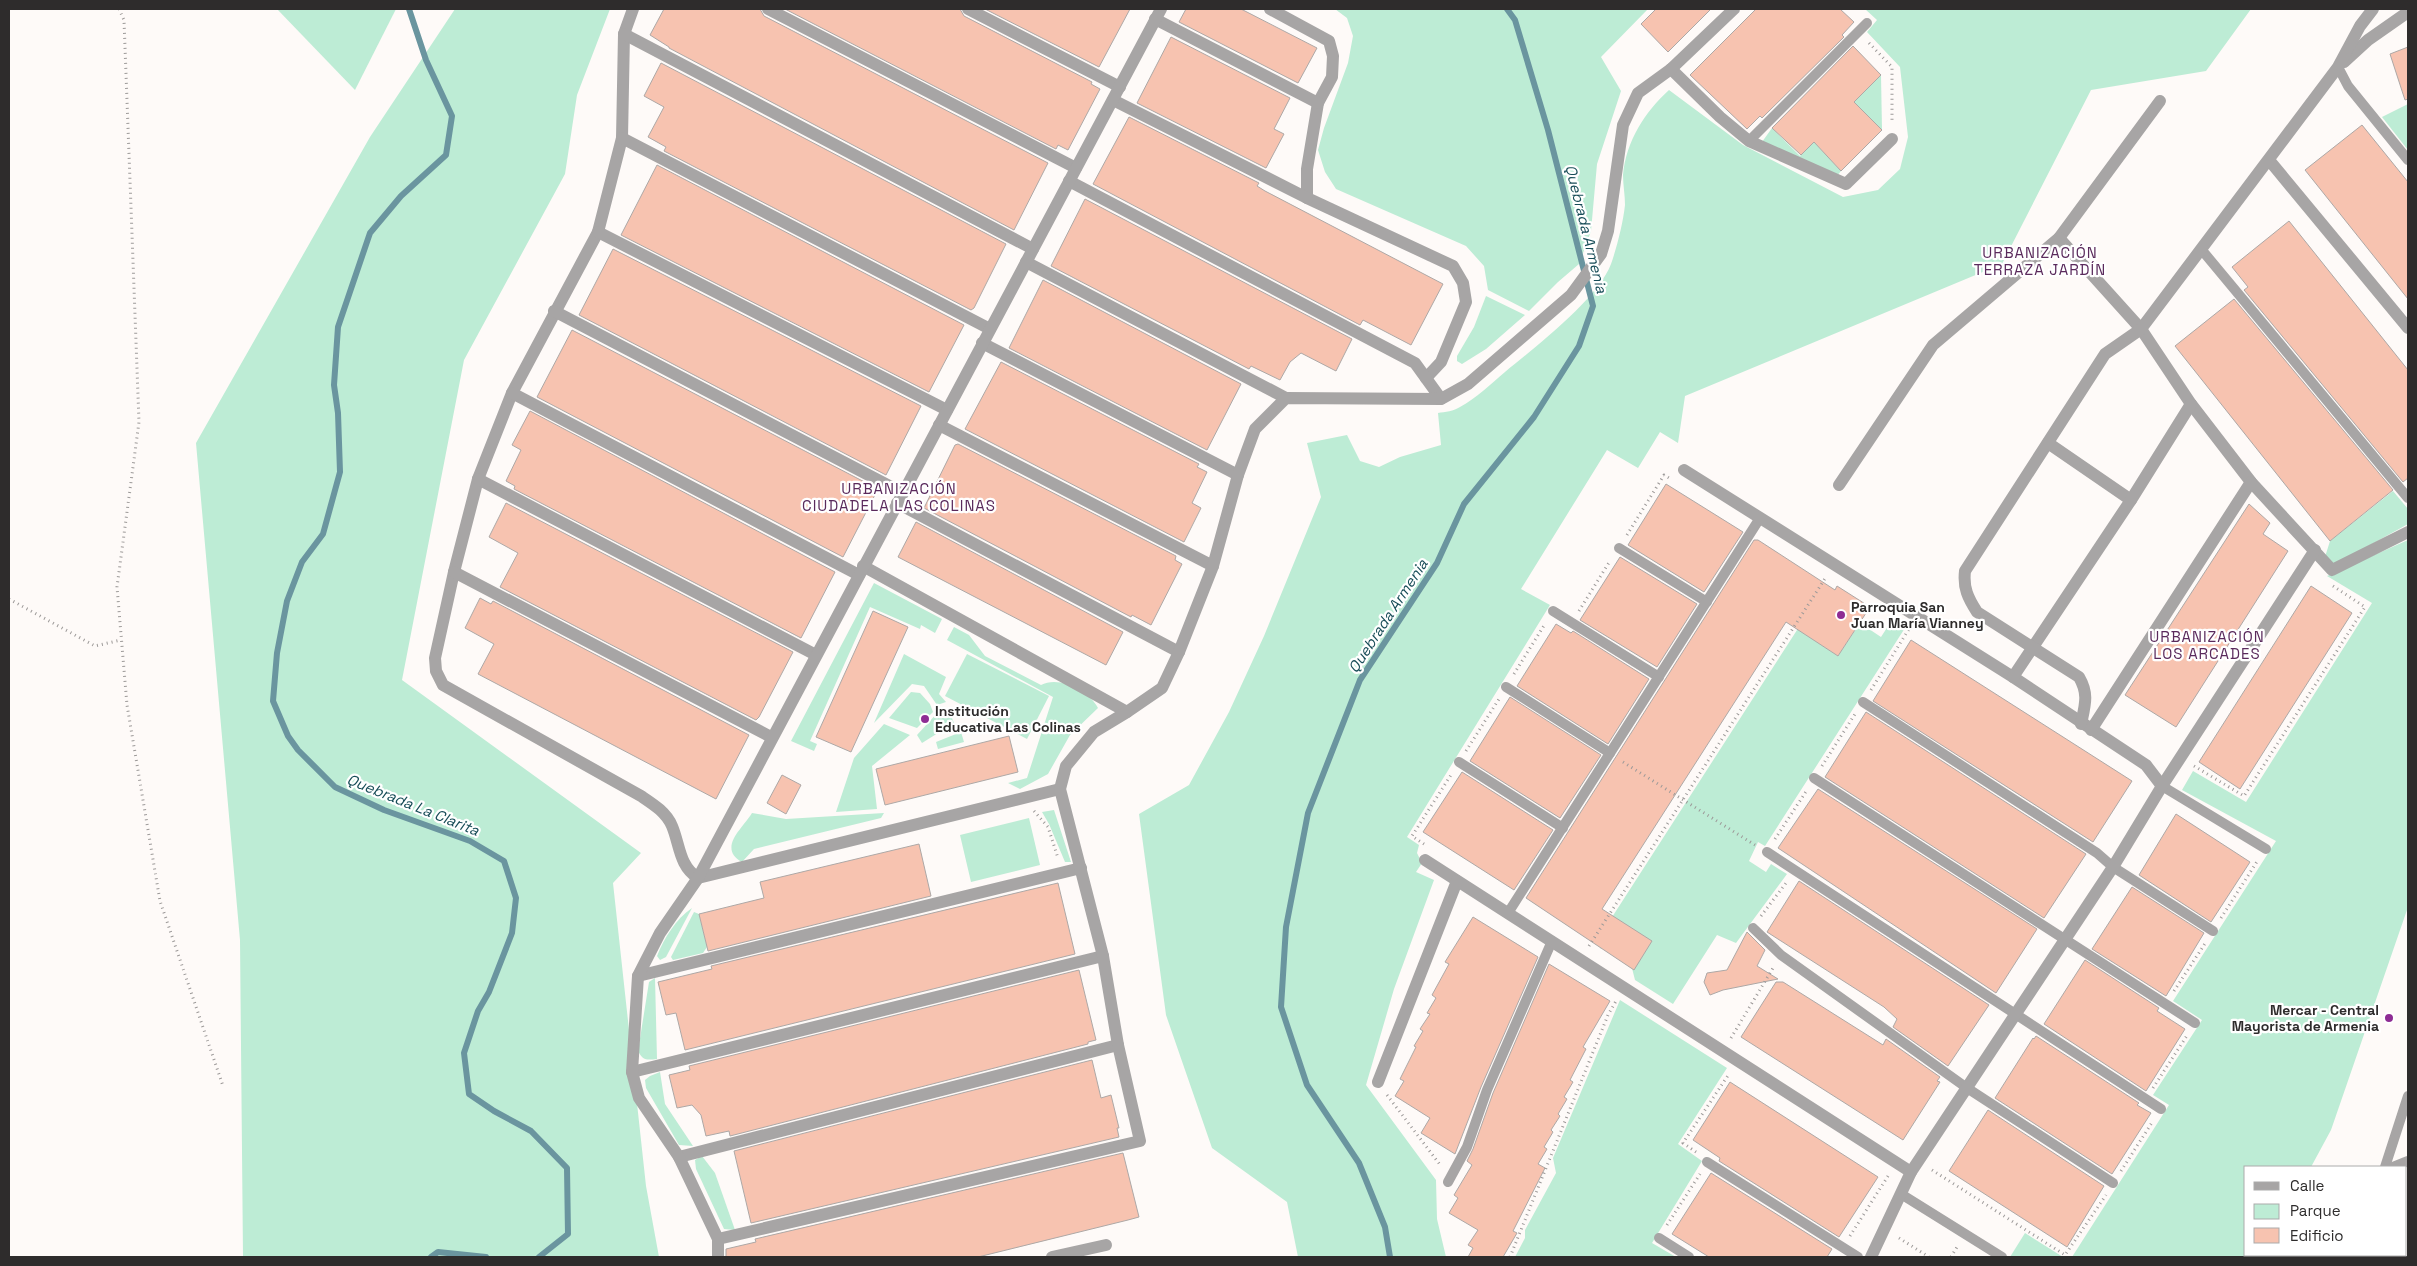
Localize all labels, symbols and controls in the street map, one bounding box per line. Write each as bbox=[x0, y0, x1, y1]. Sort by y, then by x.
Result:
water label: Quebrada Armenia bbox=[1561, 163, 1612, 296]
district label: URBANIZACIÓN TERRAZA JARDÍN bbox=[1974, 243, 2106, 279]
district label: URBANIZACIÓN CIUDADELA LAS COLINAS bbox=[802, 479, 996, 515]
water label: Quebrada Armenia bbox=[1344, 555, 1432, 676]
place label: Parroquia San Juan María Vianney bbox=[1851, 598, 1984, 632]
marker: Parroquia San Juan María Vianney bbox=[1835, 609, 1847, 621]
district label: URBANIZACIÓN LOS ARCADES bbox=[2149, 627, 2265, 663]
place label: Institución Educativa Las Colinas bbox=[935, 702, 1081, 736]
marker: Institución Educativa Las Colinas bbox=[919, 713, 931, 725]
water label: Quebrada La Clarita bbox=[344, 769, 483, 840]
place label: Mercar - Central Mayorista de Armenia bbox=[2232, 1001, 2379, 1035]
marker: Mercar - Central Mayorista de Armenia bbox=[2383, 1012, 2395, 1024]
legend bbox=[2244, 1166, 2407, 1256]
text: Calle bbox=[2290, 1176, 2325, 1195]
text: Parque bbox=[2290, 1201, 2341, 1220]
text: Edificio bbox=[2290, 1226, 2344, 1245]

